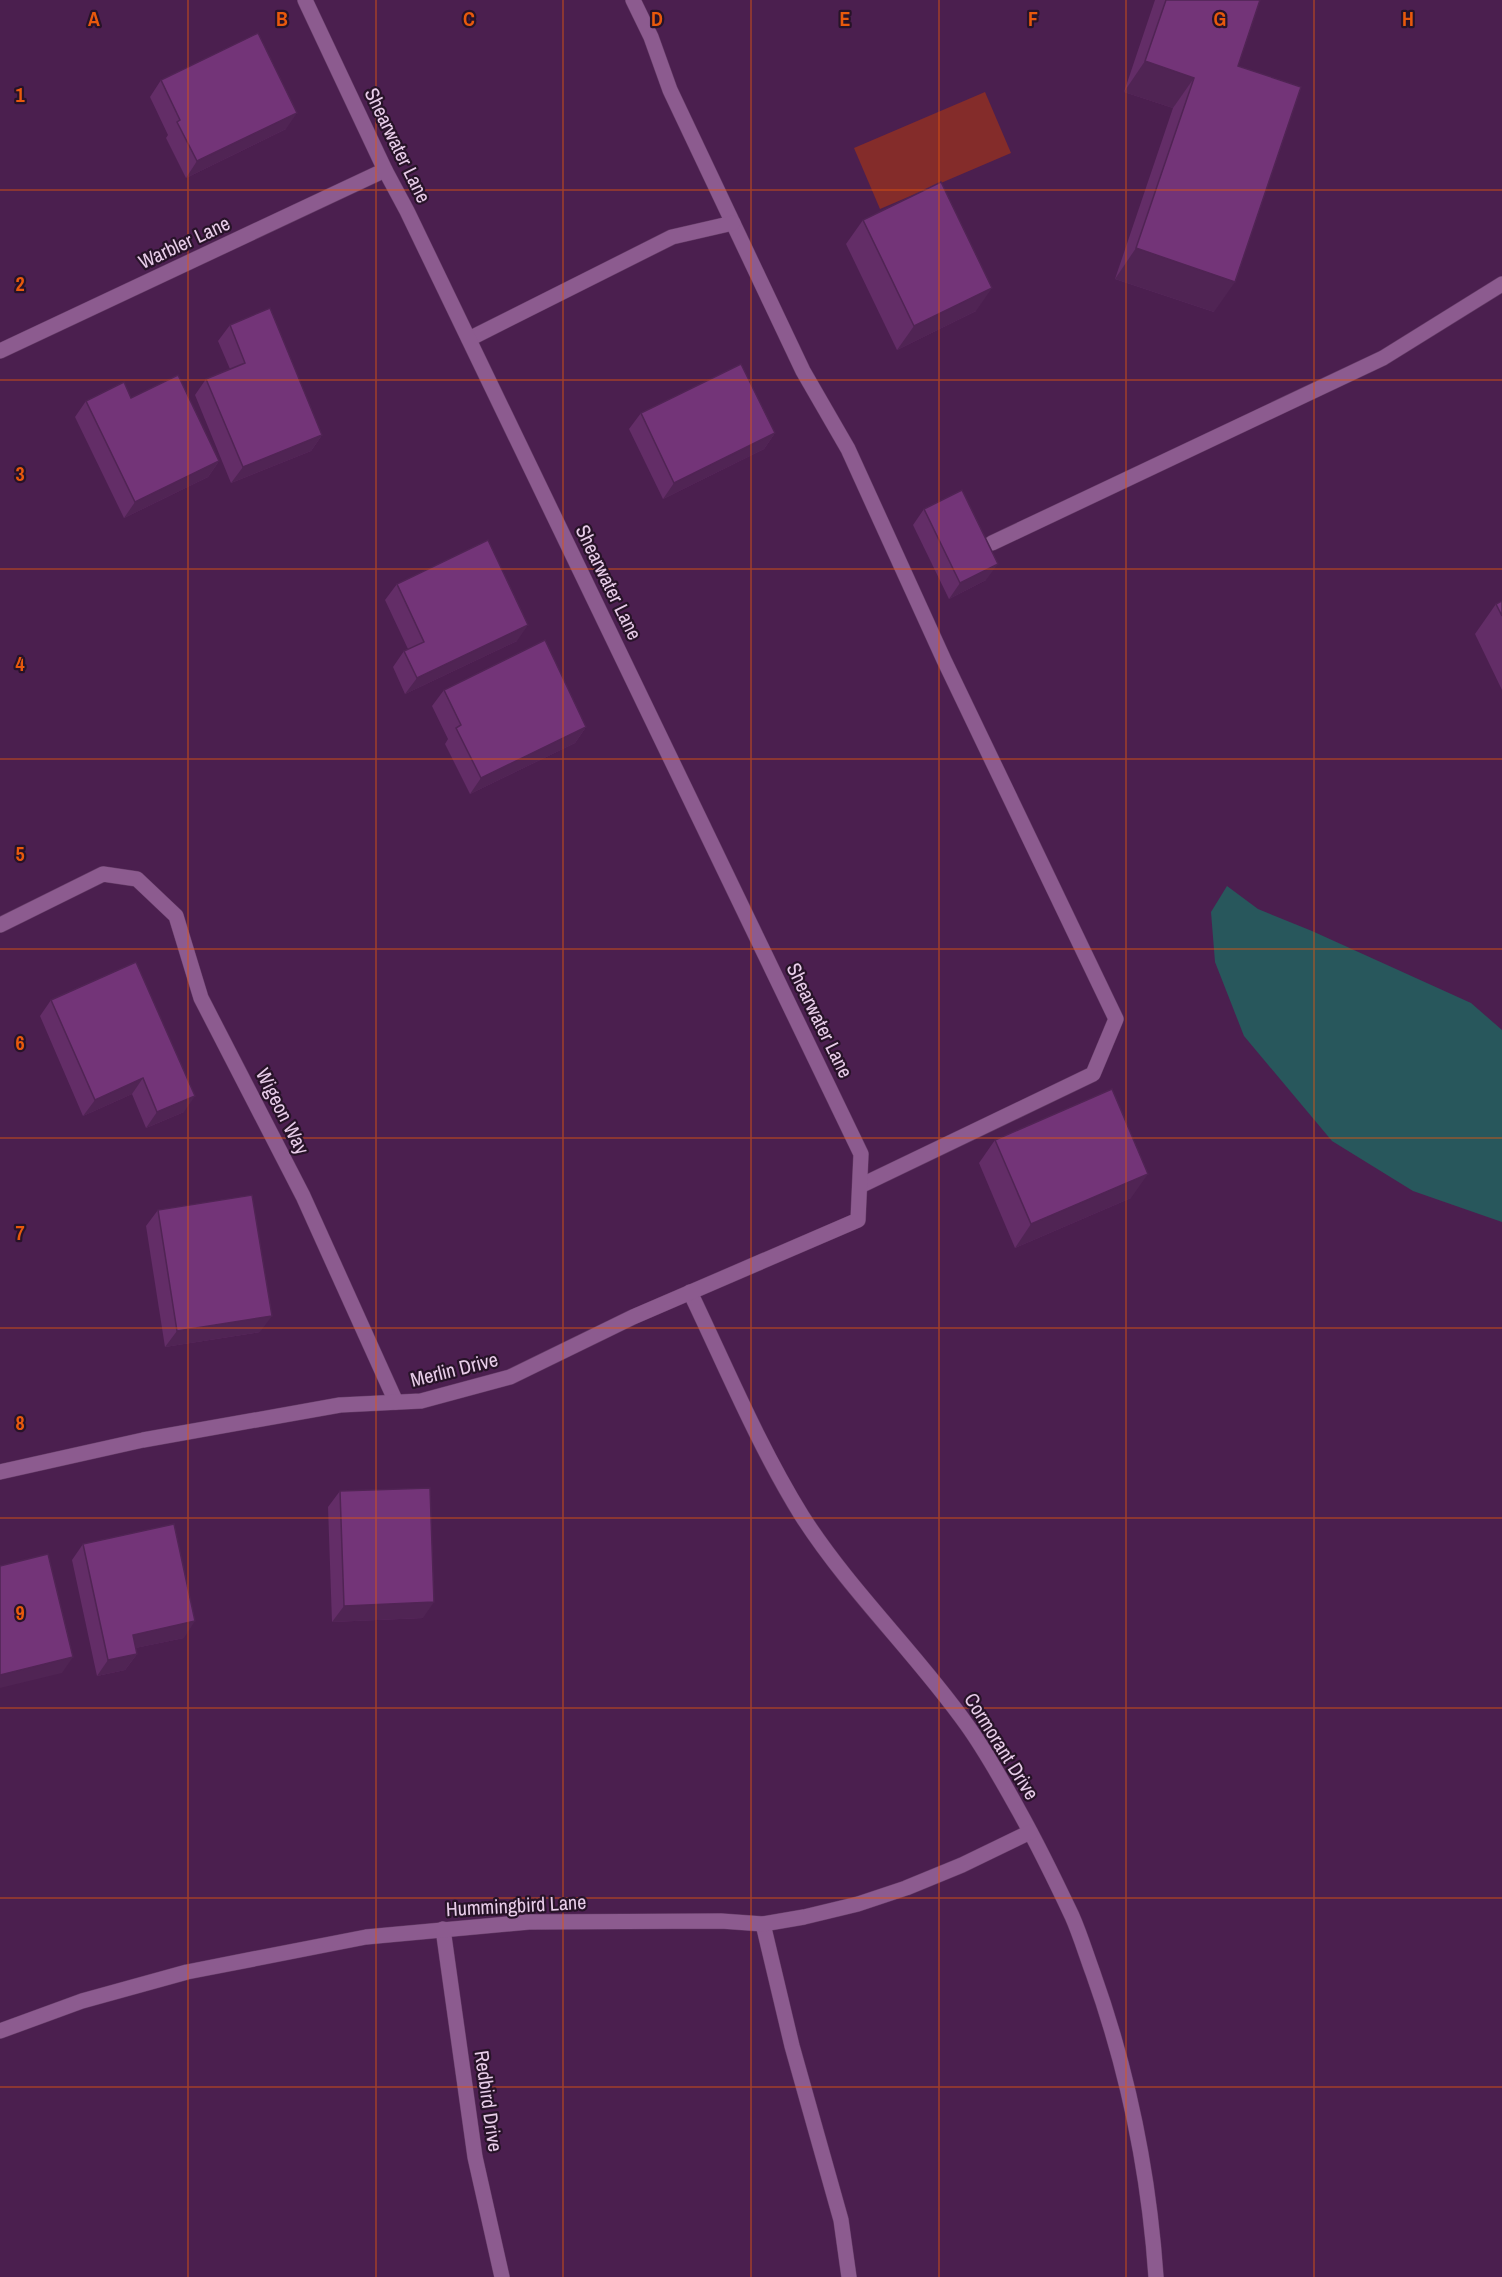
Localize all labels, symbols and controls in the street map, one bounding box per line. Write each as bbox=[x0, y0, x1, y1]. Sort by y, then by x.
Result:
text: A bbox=[88, 5, 100, 32]
text: B bbox=[276, 5, 288, 32]
text: C bbox=[463, 5, 475, 32]
text: D bbox=[651, 5, 663, 32]
text: E bbox=[840, 5, 851, 32]
text: F bbox=[1028, 5, 1038, 32]
text: G bbox=[1214, 5, 1226, 32]
text: H bbox=[1402, 5, 1414, 32]
text: 1 bbox=[15, 81, 25, 108]
street label: Shearwater Lane bbox=[358, 83, 438, 207]
street label: Warbler Lane bbox=[134, 209, 234, 275]
text: 2 bbox=[15, 270, 25, 297]
text: 3 bbox=[15, 460, 25, 487]
street label: Shearwater Lane bbox=[569, 520, 649, 644]
text: 4 bbox=[15, 650, 25, 677]
text: 5 bbox=[15, 840, 25, 867]
street label: Shearwater Lane bbox=[780, 958, 860, 1082]
text: 6 bbox=[15, 1029, 25, 1056]
street label: Wigeon Way bbox=[250, 1063, 317, 1159]
text: 7 bbox=[15, 1219, 25, 1246]
street label: Merlin Drive bbox=[407, 1345, 501, 1393]
text: 8 bbox=[15, 1409, 25, 1436]
text: 9 bbox=[15, 1599, 25, 1626]
street label: Cormorant Drive bbox=[958, 1687, 1046, 1805]
street label: Hummingbird Lane bbox=[445, 1888, 587, 1922]
street label: Redbird Drive bbox=[469, 2049, 509, 2153]

